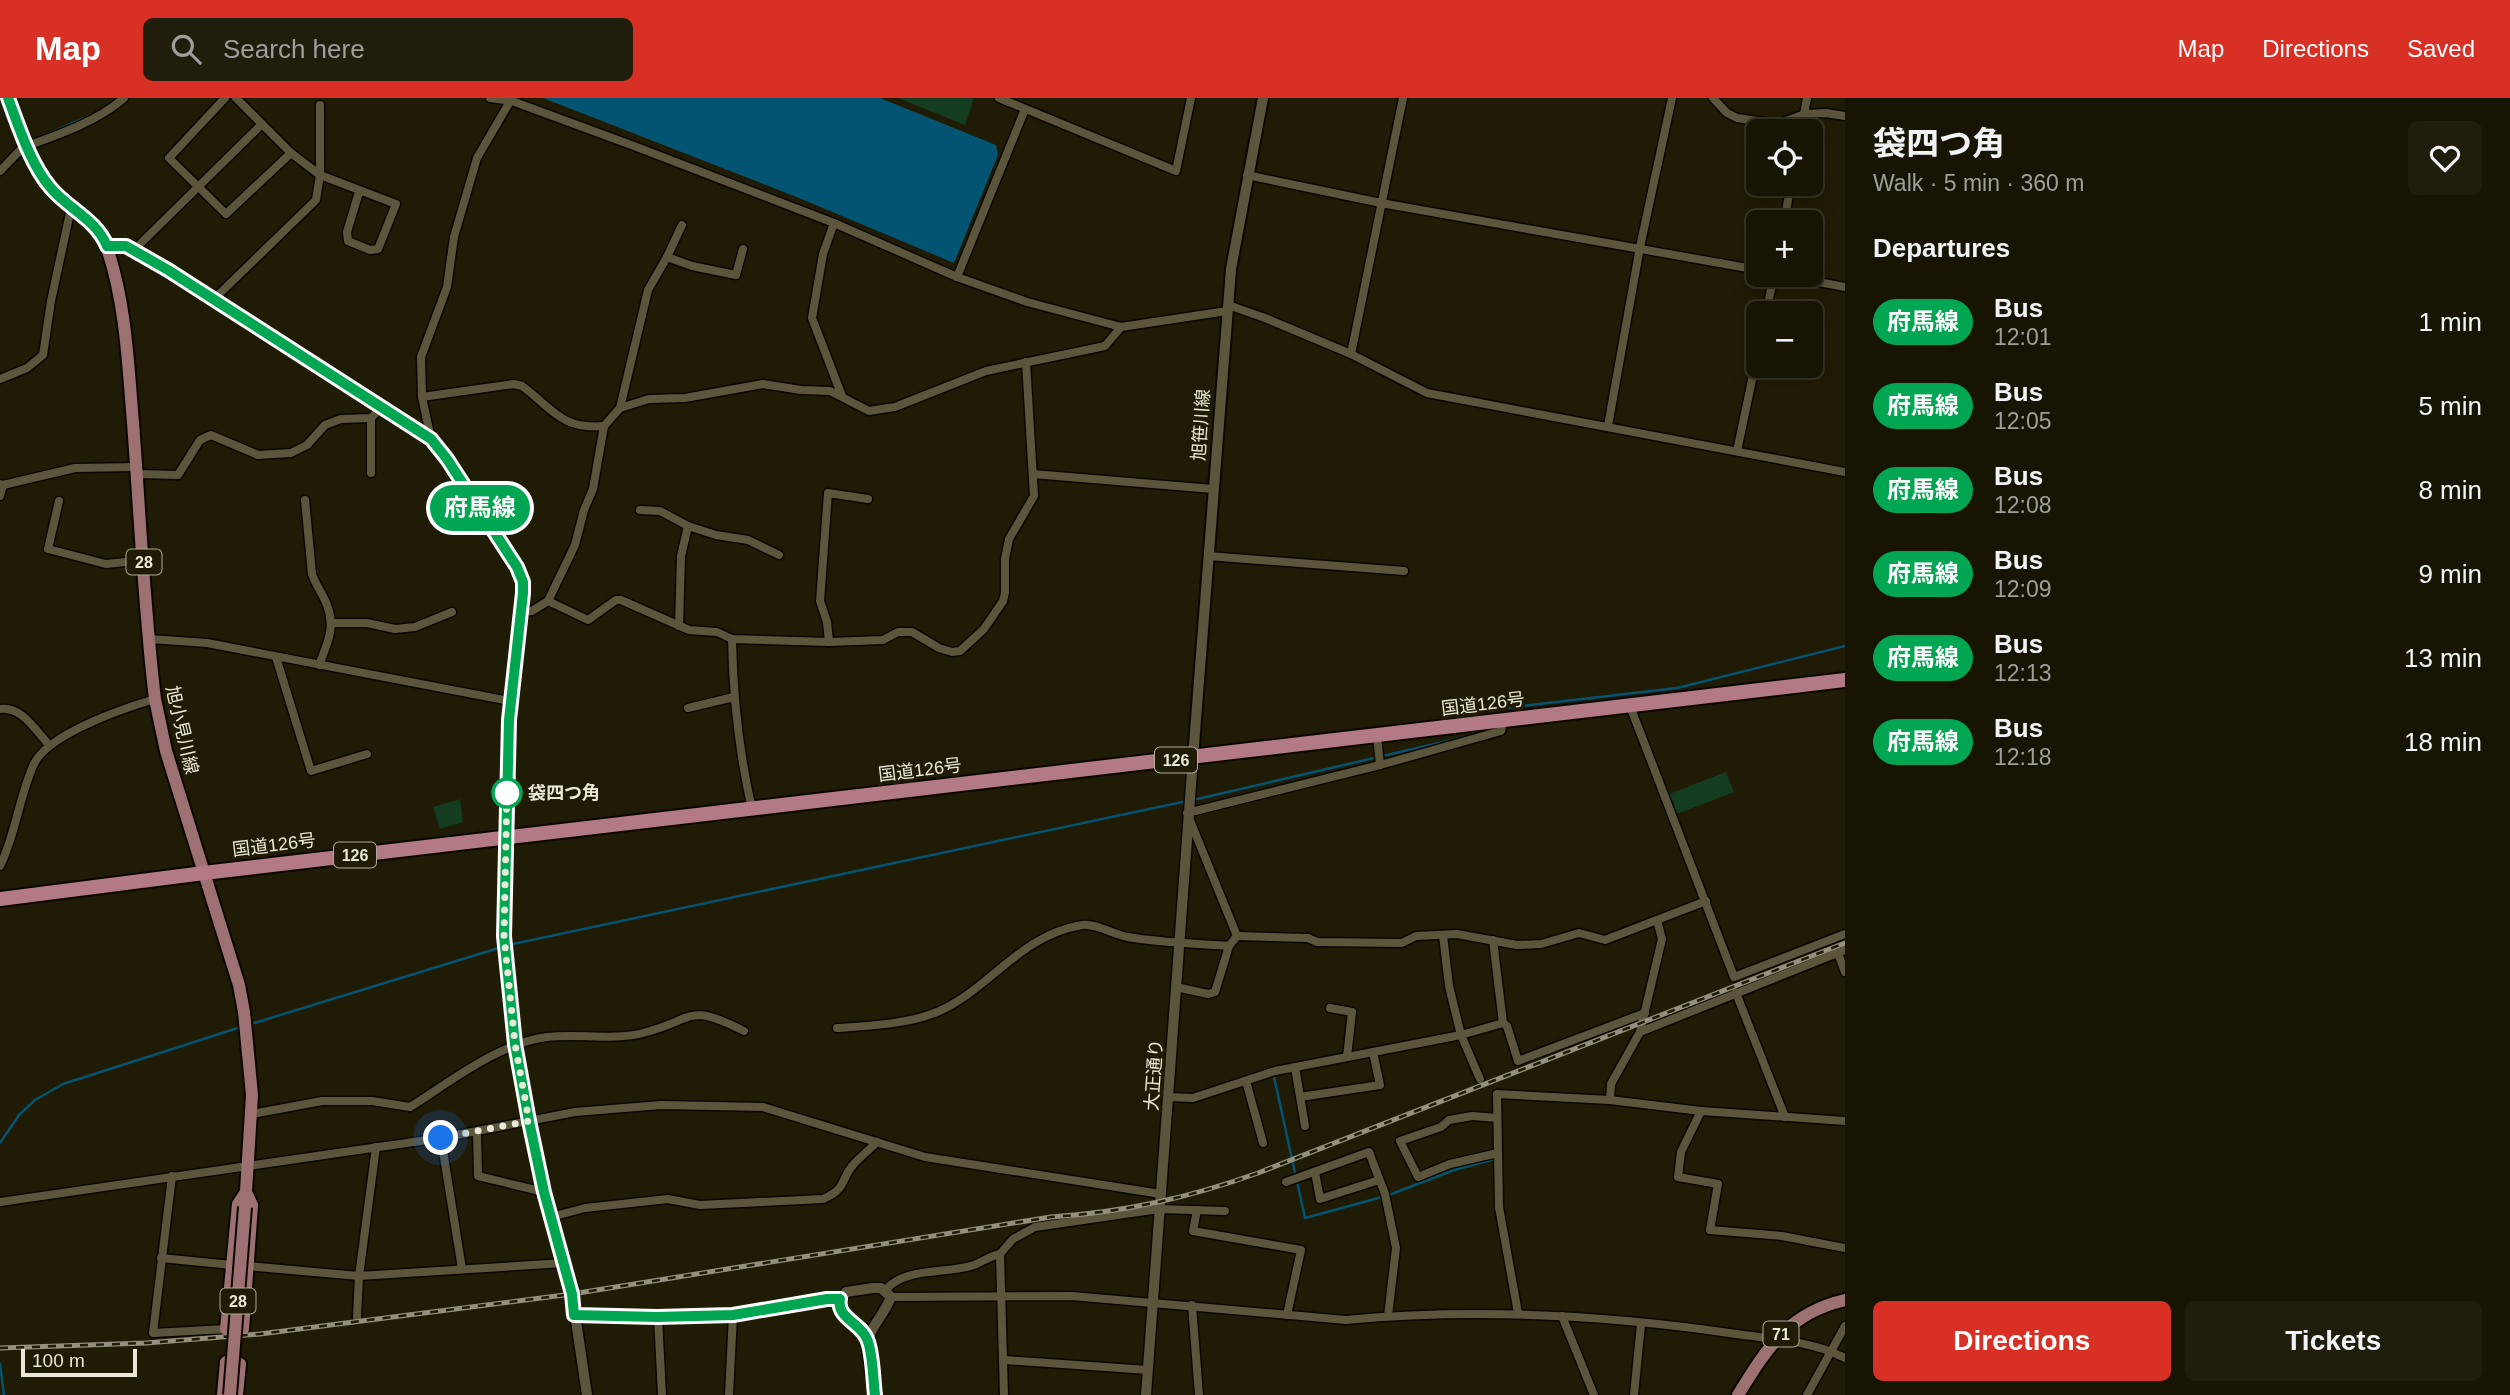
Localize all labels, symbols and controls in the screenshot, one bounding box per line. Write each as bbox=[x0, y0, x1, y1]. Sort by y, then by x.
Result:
search box bbox=[143, 18, 633, 81]
text: Map bbox=[35, 30, 101, 67]
icon: search bbox=[167, 30, 205, 68]
text: Search here bbox=[223, 34, 365, 64]
text: Map bbox=[2178, 35, 2224, 62]
text: Directions bbox=[2262, 35, 2369, 62]
text: Saved bbox=[2407, 35, 2475, 62]
map controls bbox=[1746, 119, 1823, 378]
button: locate bbox=[1746, 119, 1823, 196]
button: heart bbox=[2408, 121, 2482, 195]
text: 袋四つ角 bbox=[1873, 125, 2005, 162]
text: Walk · 5 min · 360 m bbox=[1873, 170, 2084, 196]
button: + bbox=[1746, 210, 1823, 287]
text: Departures bbox=[1873, 233, 2010, 263]
text: Bus bbox=[1994, 293, 2043, 323]
button: − bbox=[1746, 301, 1823, 378]
text: 1 min bbox=[2418, 307, 2482, 337]
text: 府馬線 bbox=[1887, 308, 1959, 335]
text: 12:01 bbox=[1994, 324, 2052, 350]
text: Bus bbox=[1994, 377, 2043, 407]
street label: 旭笹川線 bbox=[1189, 388, 1213, 462]
text: 5 min bbox=[2418, 391, 2482, 421]
text: 府馬線 bbox=[1887, 392, 1959, 419]
text: 12:05 bbox=[1994, 408, 2052, 434]
text: Bus bbox=[1994, 461, 2043, 491]
text: 8 min bbox=[2418, 475, 2482, 505]
text: 府馬線 bbox=[1887, 476, 1959, 503]
line badge: 府馬線 bbox=[440, 485, 520, 531]
text: 12:08 bbox=[1994, 492, 2052, 518]
text: 府馬線 bbox=[444, 494, 516, 521]
text: Bus bbox=[1994, 545, 2043, 575]
road number: 28 bbox=[127, 550, 162, 575]
text: 9 min bbox=[2418, 559, 2482, 589]
text: 府馬線 bbox=[1887, 560, 1959, 587]
text: 12:09 bbox=[1994, 576, 2052, 602]
text: Bus bbox=[1994, 629, 2043, 659]
text: 13 min bbox=[2404, 643, 2482, 673]
text: 府馬線 bbox=[1887, 644, 1959, 671]
text: 12:13 bbox=[1994, 660, 2052, 686]
street label: 旭小見川線 bbox=[162, 684, 202, 776]
street label: 国道126号 bbox=[1440, 689, 1526, 719]
text: Bus bbox=[1994, 713, 2043, 743]
text: 18 min bbox=[2404, 727, 2482, 757]
text: 府馬線 bbox=[1887, 728, 1959, 755]
text: 12:18 bbox=[1994, 744, 2052, 770]
road number: 126 bbox=[1155, 748, 1197, 772]
street label: 国道126号 bbox=[877, 755, 963, 785]
marker: 袋四つ角 bbox=[492, 778, 522, 808]
place label: 袋四つ角 bbox=[528, 782, 600, 803]
street label: 国道126号 bbox=[231, 830, 317, 860]
road number: 126 bbox=[334, 842, 376, 868]
street label: 大正通り bbox=[1142, 1038, 1166, 1112]
your location bbox=[423, 1120, 458, 1155]
road number: 28 bbox=[220, 1288, 256, 1314]
button: Directions bbox=[1873, 1301, 2171, 1381]
button: Tickets bbox=[2185, 1301, 2482, 1381]
road number: 71 bbox=[1764, 1322, 1798, 1346]
scale bar bbox=[21, 1346, 136, 1378]
text: 100 m bbox=[32, 1350, 85, 1371]

